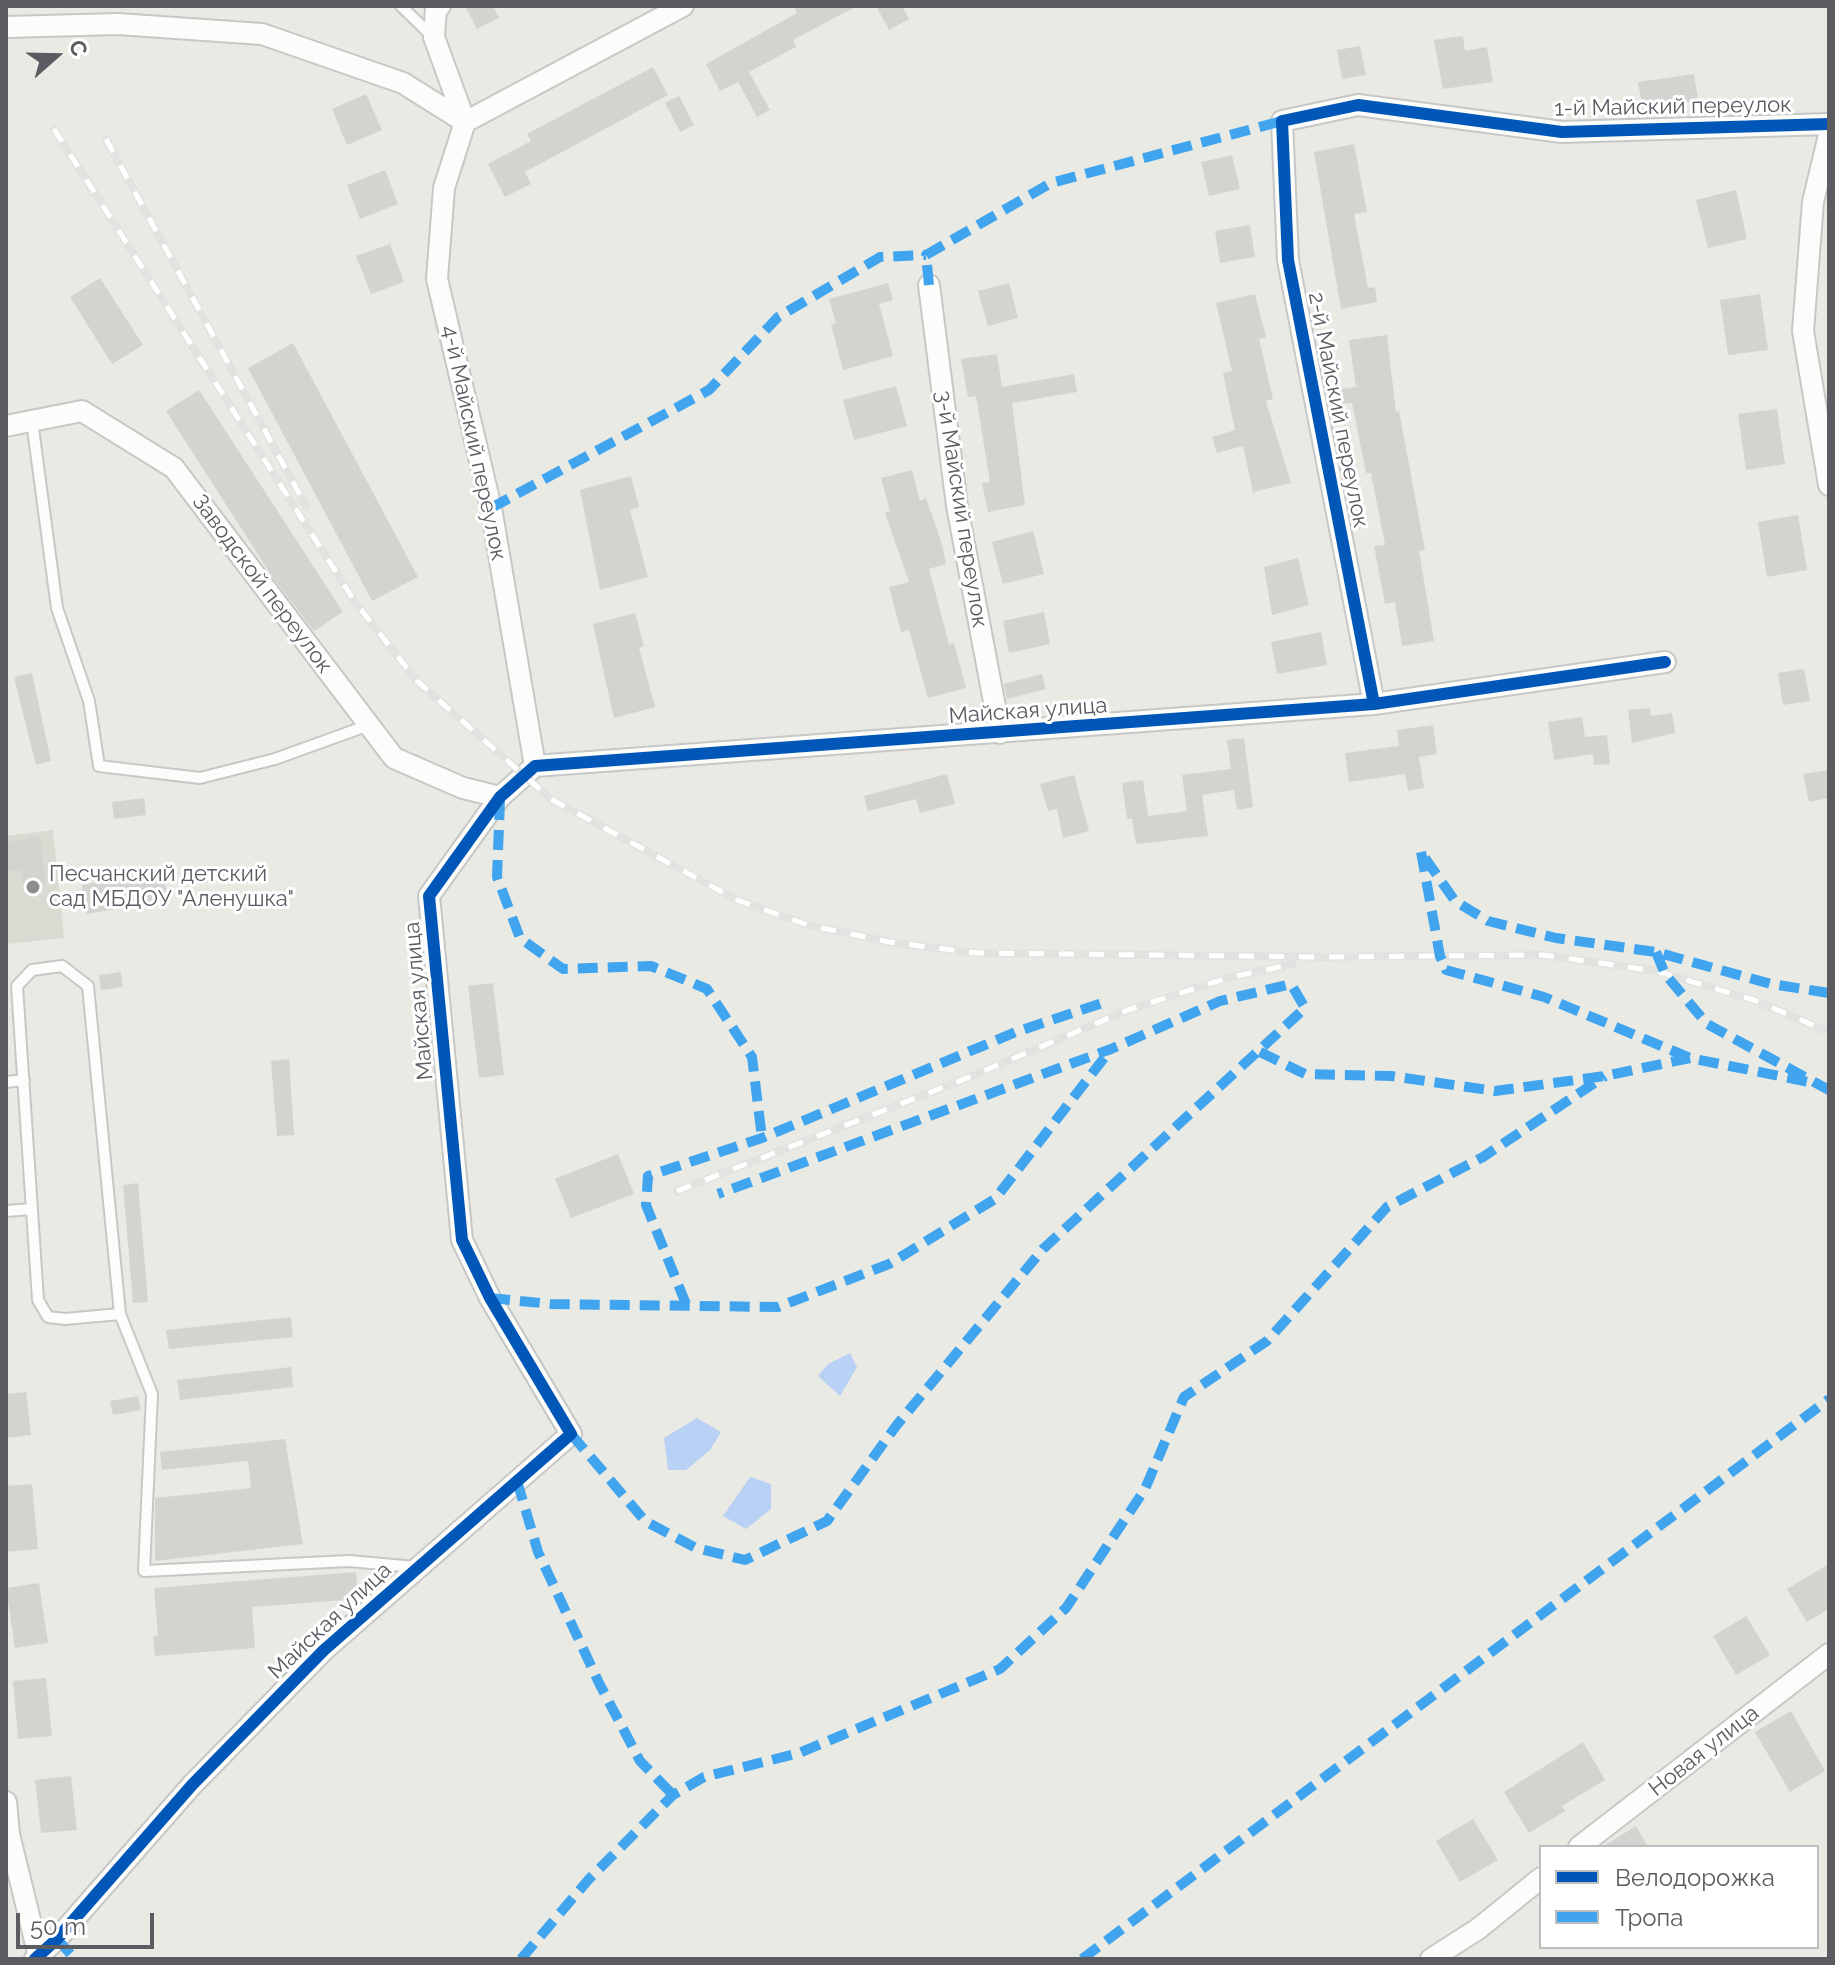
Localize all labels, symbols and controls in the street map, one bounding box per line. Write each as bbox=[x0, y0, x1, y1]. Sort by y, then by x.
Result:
north arrow bbox=[16, 16, 96, 96]
text: С bbox=[64, 36, 93, 59]
street label: 1-й Майский переулок bbox=[1554, 92, 1792, 122]
street label: 2-й Майский переулок bbox=[1302, 290, 1374, 530]
street label: 4-й Майский переулок bbox=[436, 323, 512, 563]
street label: 3-й Майский переулок bbox=[929, 389, 993, 629]
street label: Заводской переулок bbox=[186, 489, 338, 679]
street label: Майская улица bbox=[948, 692, 1108, 730]
place label: Песчанский детский сад МБДОУ "Аленушка" bbox=[49, 861, 294, 912]
marker: Песчанский детский сад МБДОУ "Аленушка" bbox=[24, 878, 42, 896]
street label: Майская улица bbox=[399, 921, 439, 1081]
street label: Майская улица bbox=[263, 1557, 397, 1685]
street label: Новая улица bbox=[1644, 1700, 1764, 1802]
legend bbox=[1539, 1845, 1819, 1949]
text: Велодорожка bbox=[1615, 1863, 1775, 1892]
scale bar bbox=[20, 1897, 158, 1947]
text: Тропа bbox=[1615, 1903, 1683, 1932]
text: 50 m bbox=[30, 1912, 86, 1941]

